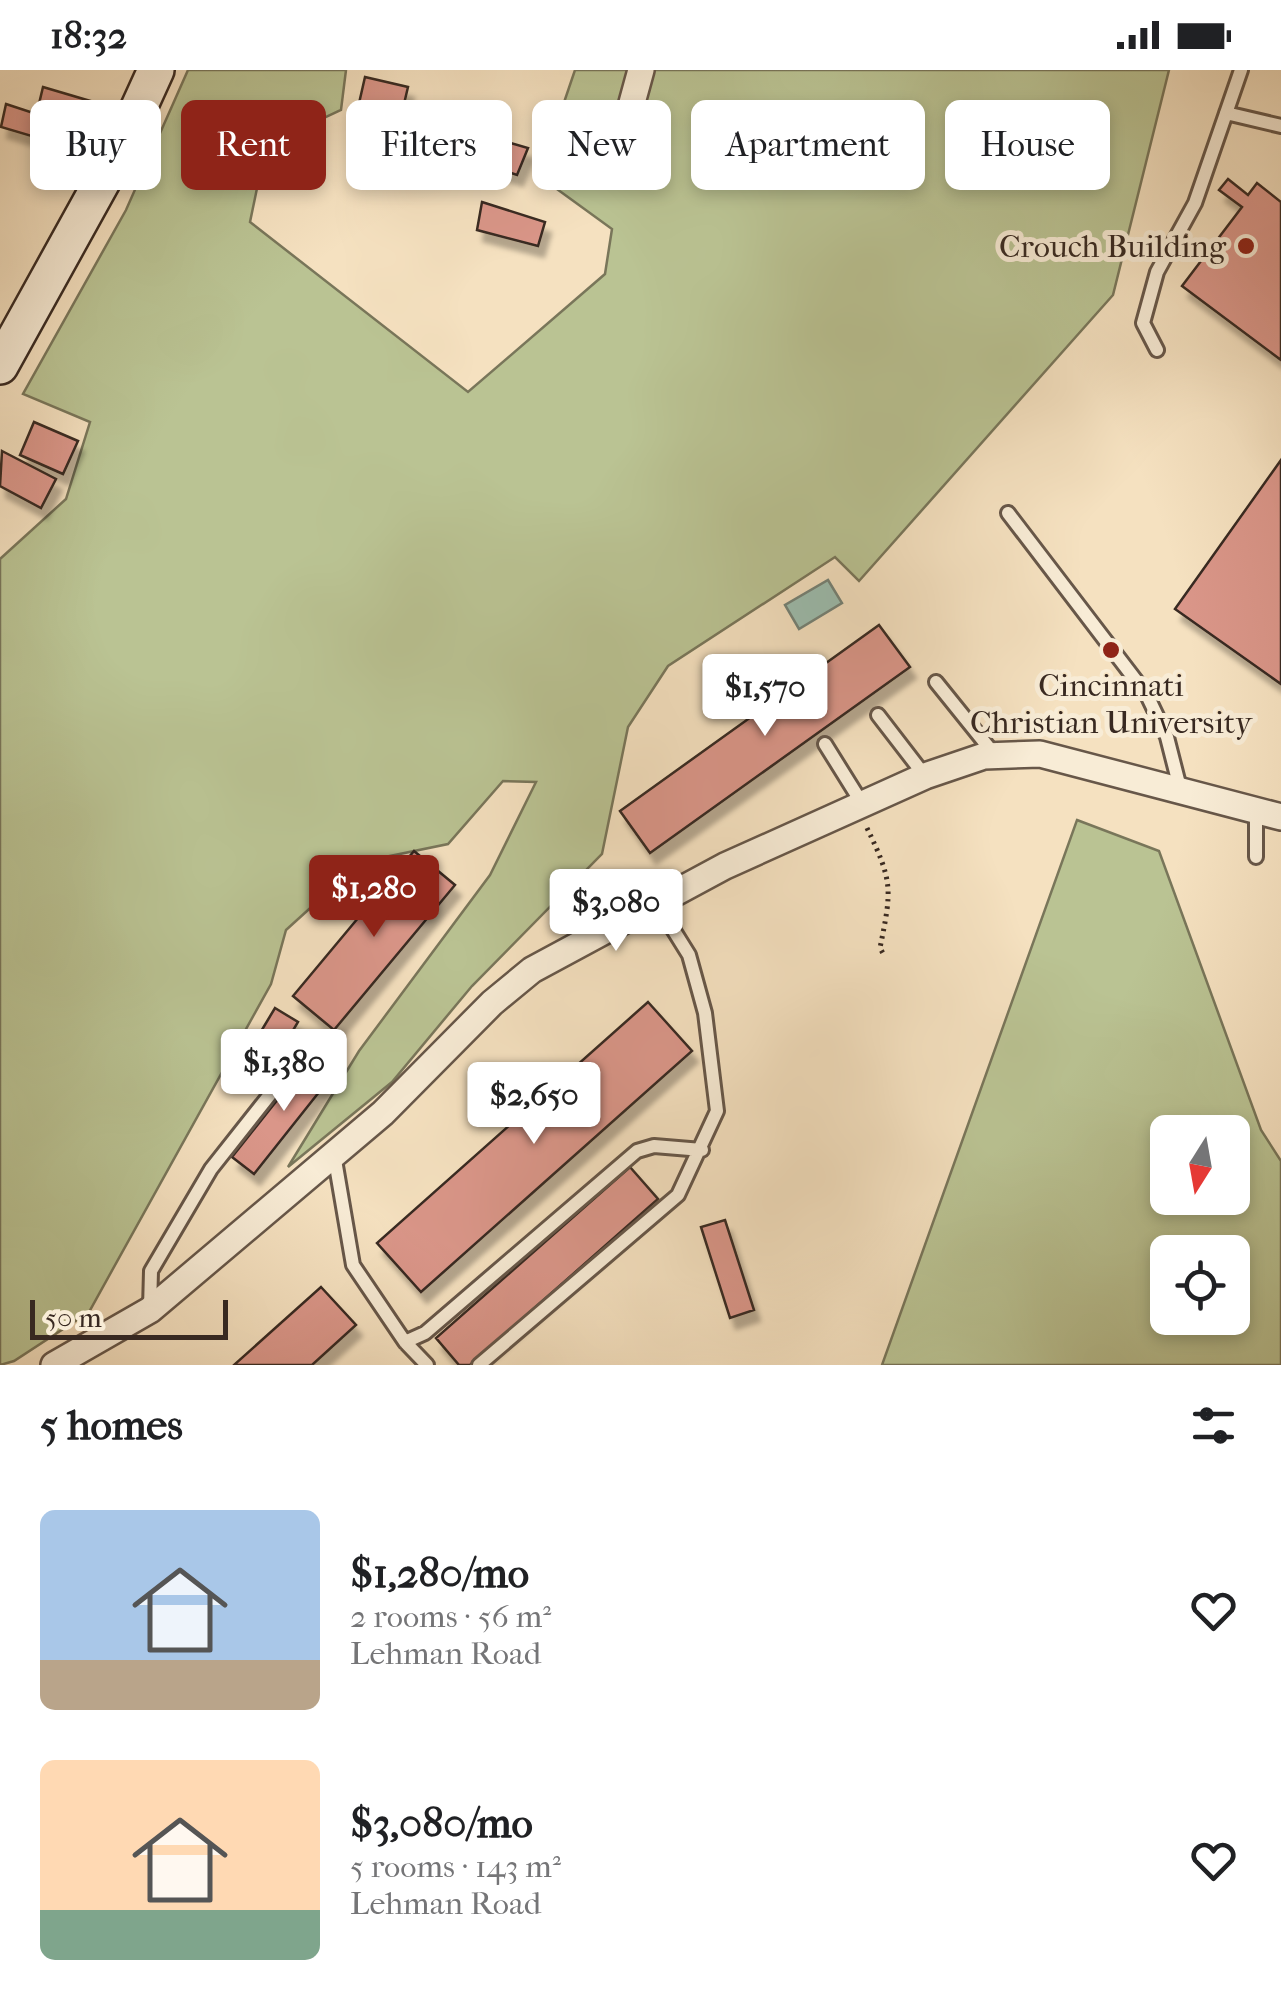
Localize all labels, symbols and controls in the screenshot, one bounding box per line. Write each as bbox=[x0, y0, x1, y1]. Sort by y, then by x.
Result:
text: 18:32 bbox=[50, 13, 127, 58]
chip: Buy bbox=[30, 100, 161, 190]
chip: Rent bbox=[181, 100, 326, 190]
chip: Filters bbox=[346, 100, 512, 190]
chip: New bbox=[532, 100, 671, 190]
chip: Apartment bbox=[691, 100, 925, 190]
chip: House bbox=[945, 100, 1110, 190]
place label: Crouch Building bbox=[999, 228, 1227, 265]
marker: Crouch Building bbox=[1235, 235, 1257, 257]
marker: Cincinnati Christian University bbox=[1100, 639, 1122, 661]
pin: $1,570 bbox=[684, 654, 846, 739]
place label: Cincinnati Christian University bbox=[970, 667, 1253, 741]
text: $1,570 bbox=[724, 668, 806, 705]
pin: $1,280 bbox=[293, 855, 455, 940]
text: $1,280 bbox=[331, 869, 417, 906]
pin: $3,080 bbox=[535, 869, 697, 954]
text: $3,080 bbox=[572, 883, 660, 920]
pin: $1,380 bbox=[203, 1029, 365, 1114]
text: $1,380 bbox=[243, 1043, 325, 1080]
pin: $2,650 bbox=[453, 1062, 615, 1147]
text: $2,650 bbox=[489, 1076, 579, 1113]
north arrow bbox=[1150, 1115, 1250, 1215]
map controls bbox=[1150, 1115, 1250, 1335]
button: locate bbox=[1150, 1235, 1250, 1335]
scale bar bbox=[30, 1295, 228, 1340]
text: 50 m bbox=[45, 1301, 102, 1334]
icon: filters bbox=[1186, 1398, 1241, 1453]
text: 5 homes bbox=[40, 1401, 183, 1450]
text: $1,280/mo bbox=[350, 1549, 529, 1598]
icon: home bbox=[120, 1550, 240, 1670]
icon: heart bbox=[1186, 1583, 1241, 1638]
text: 2 rooms · 56 m² bbox=[350, 1598, 551, 1635]
text: Lehman Road bbox=[350, 1635, 541, 1672]
text: $3,080/mo bbox=[350, 1799, 533, 1848]
icon: home bbox=[120, 1800, 240, 1920]
icon: heart bbox=[1186, 1833, 1241, 1888]
text: 5 rooms · 143 m² bbox=[350, 1848, 561, 1885]
text: Lehman Road bbox=[350, 1885, 541, 1922]

